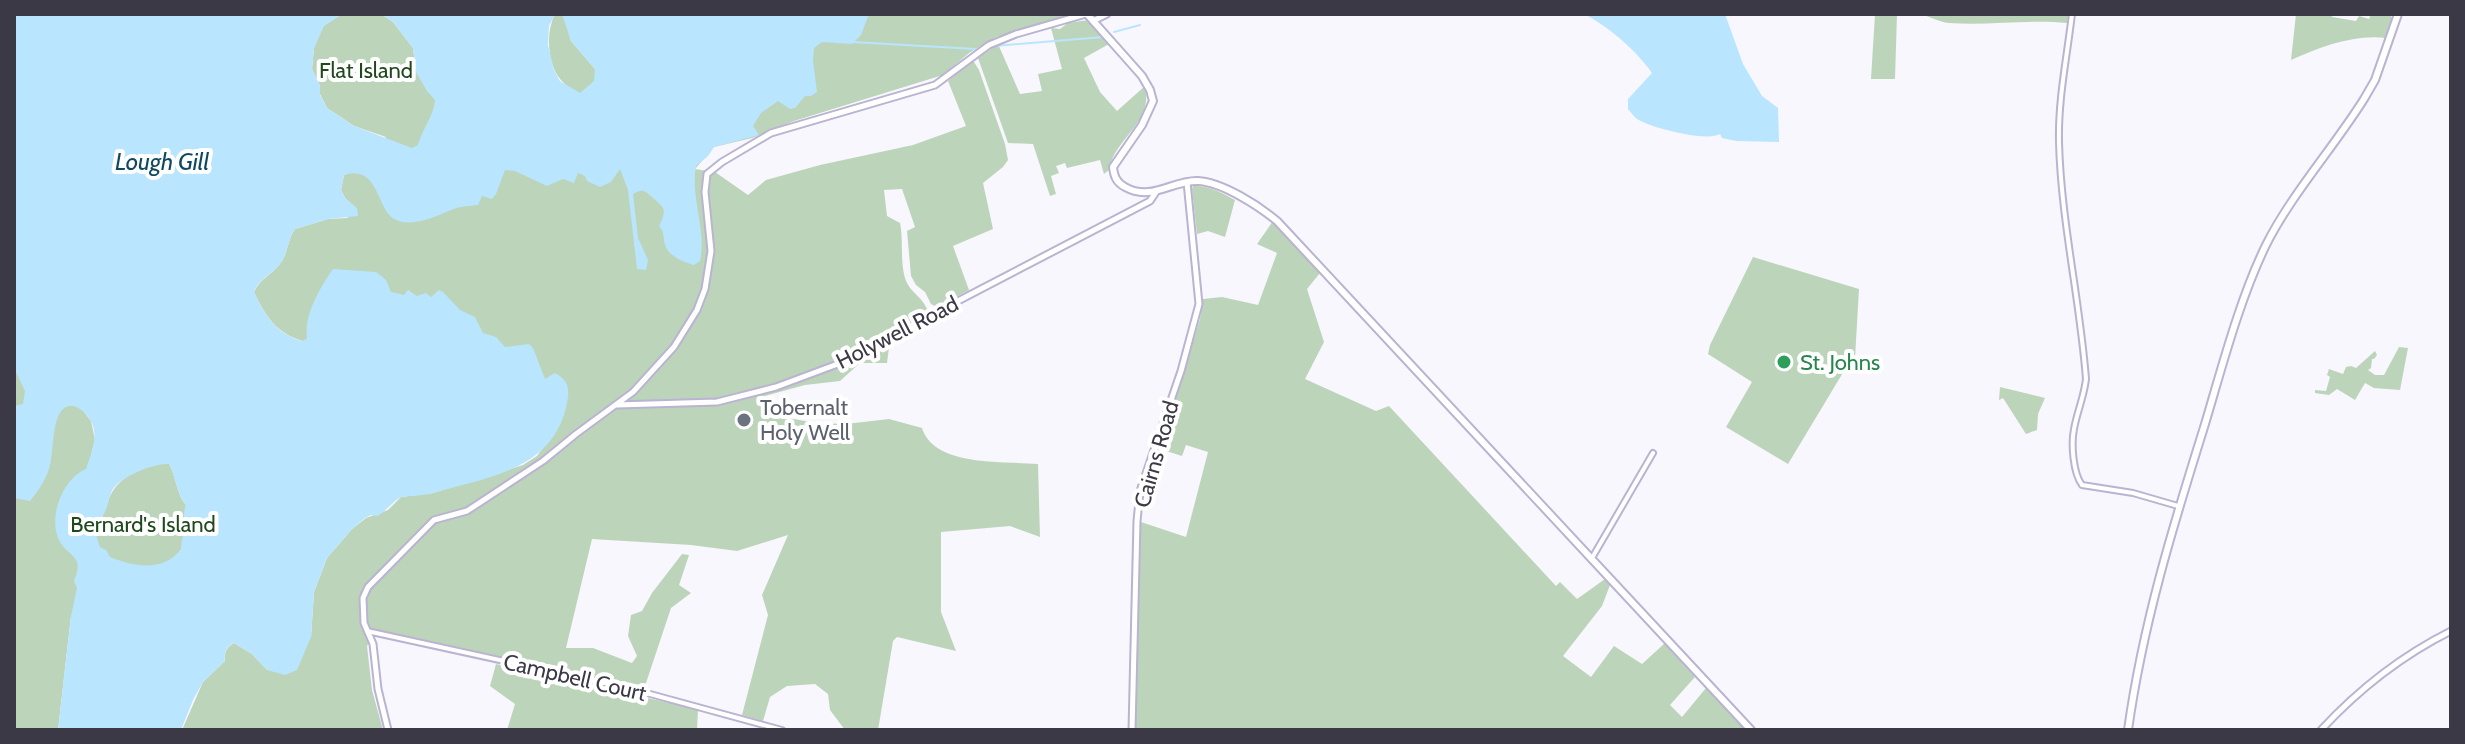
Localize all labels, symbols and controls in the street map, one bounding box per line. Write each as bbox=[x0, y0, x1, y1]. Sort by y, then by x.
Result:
park label: Flat Island bbox=[319, 57, 413, 84]
water label: Lough Gill bbox=[115, 147, 209, 176]
street label: Holywell Road bbox=[832, 290, 963, 375]
place label: St. Johns bbox=[1800, 349, 1880, 376]
marker: St. Johns bbox=[1775, 353, 1793, 371]
place label: Tobernalt Holy Well bbox=[760, 394, 851, 446]
street label: Cairns Road bbox=[1128, 398, 1185, 511]
marker: Tobernalt Holy Well bbox=[735, 411, 753, 429]
park label: Bernard's Island bbox=[70, 511, 216, 538]
street label: Campbell Court bbox=[501, 648, 649, 707]

